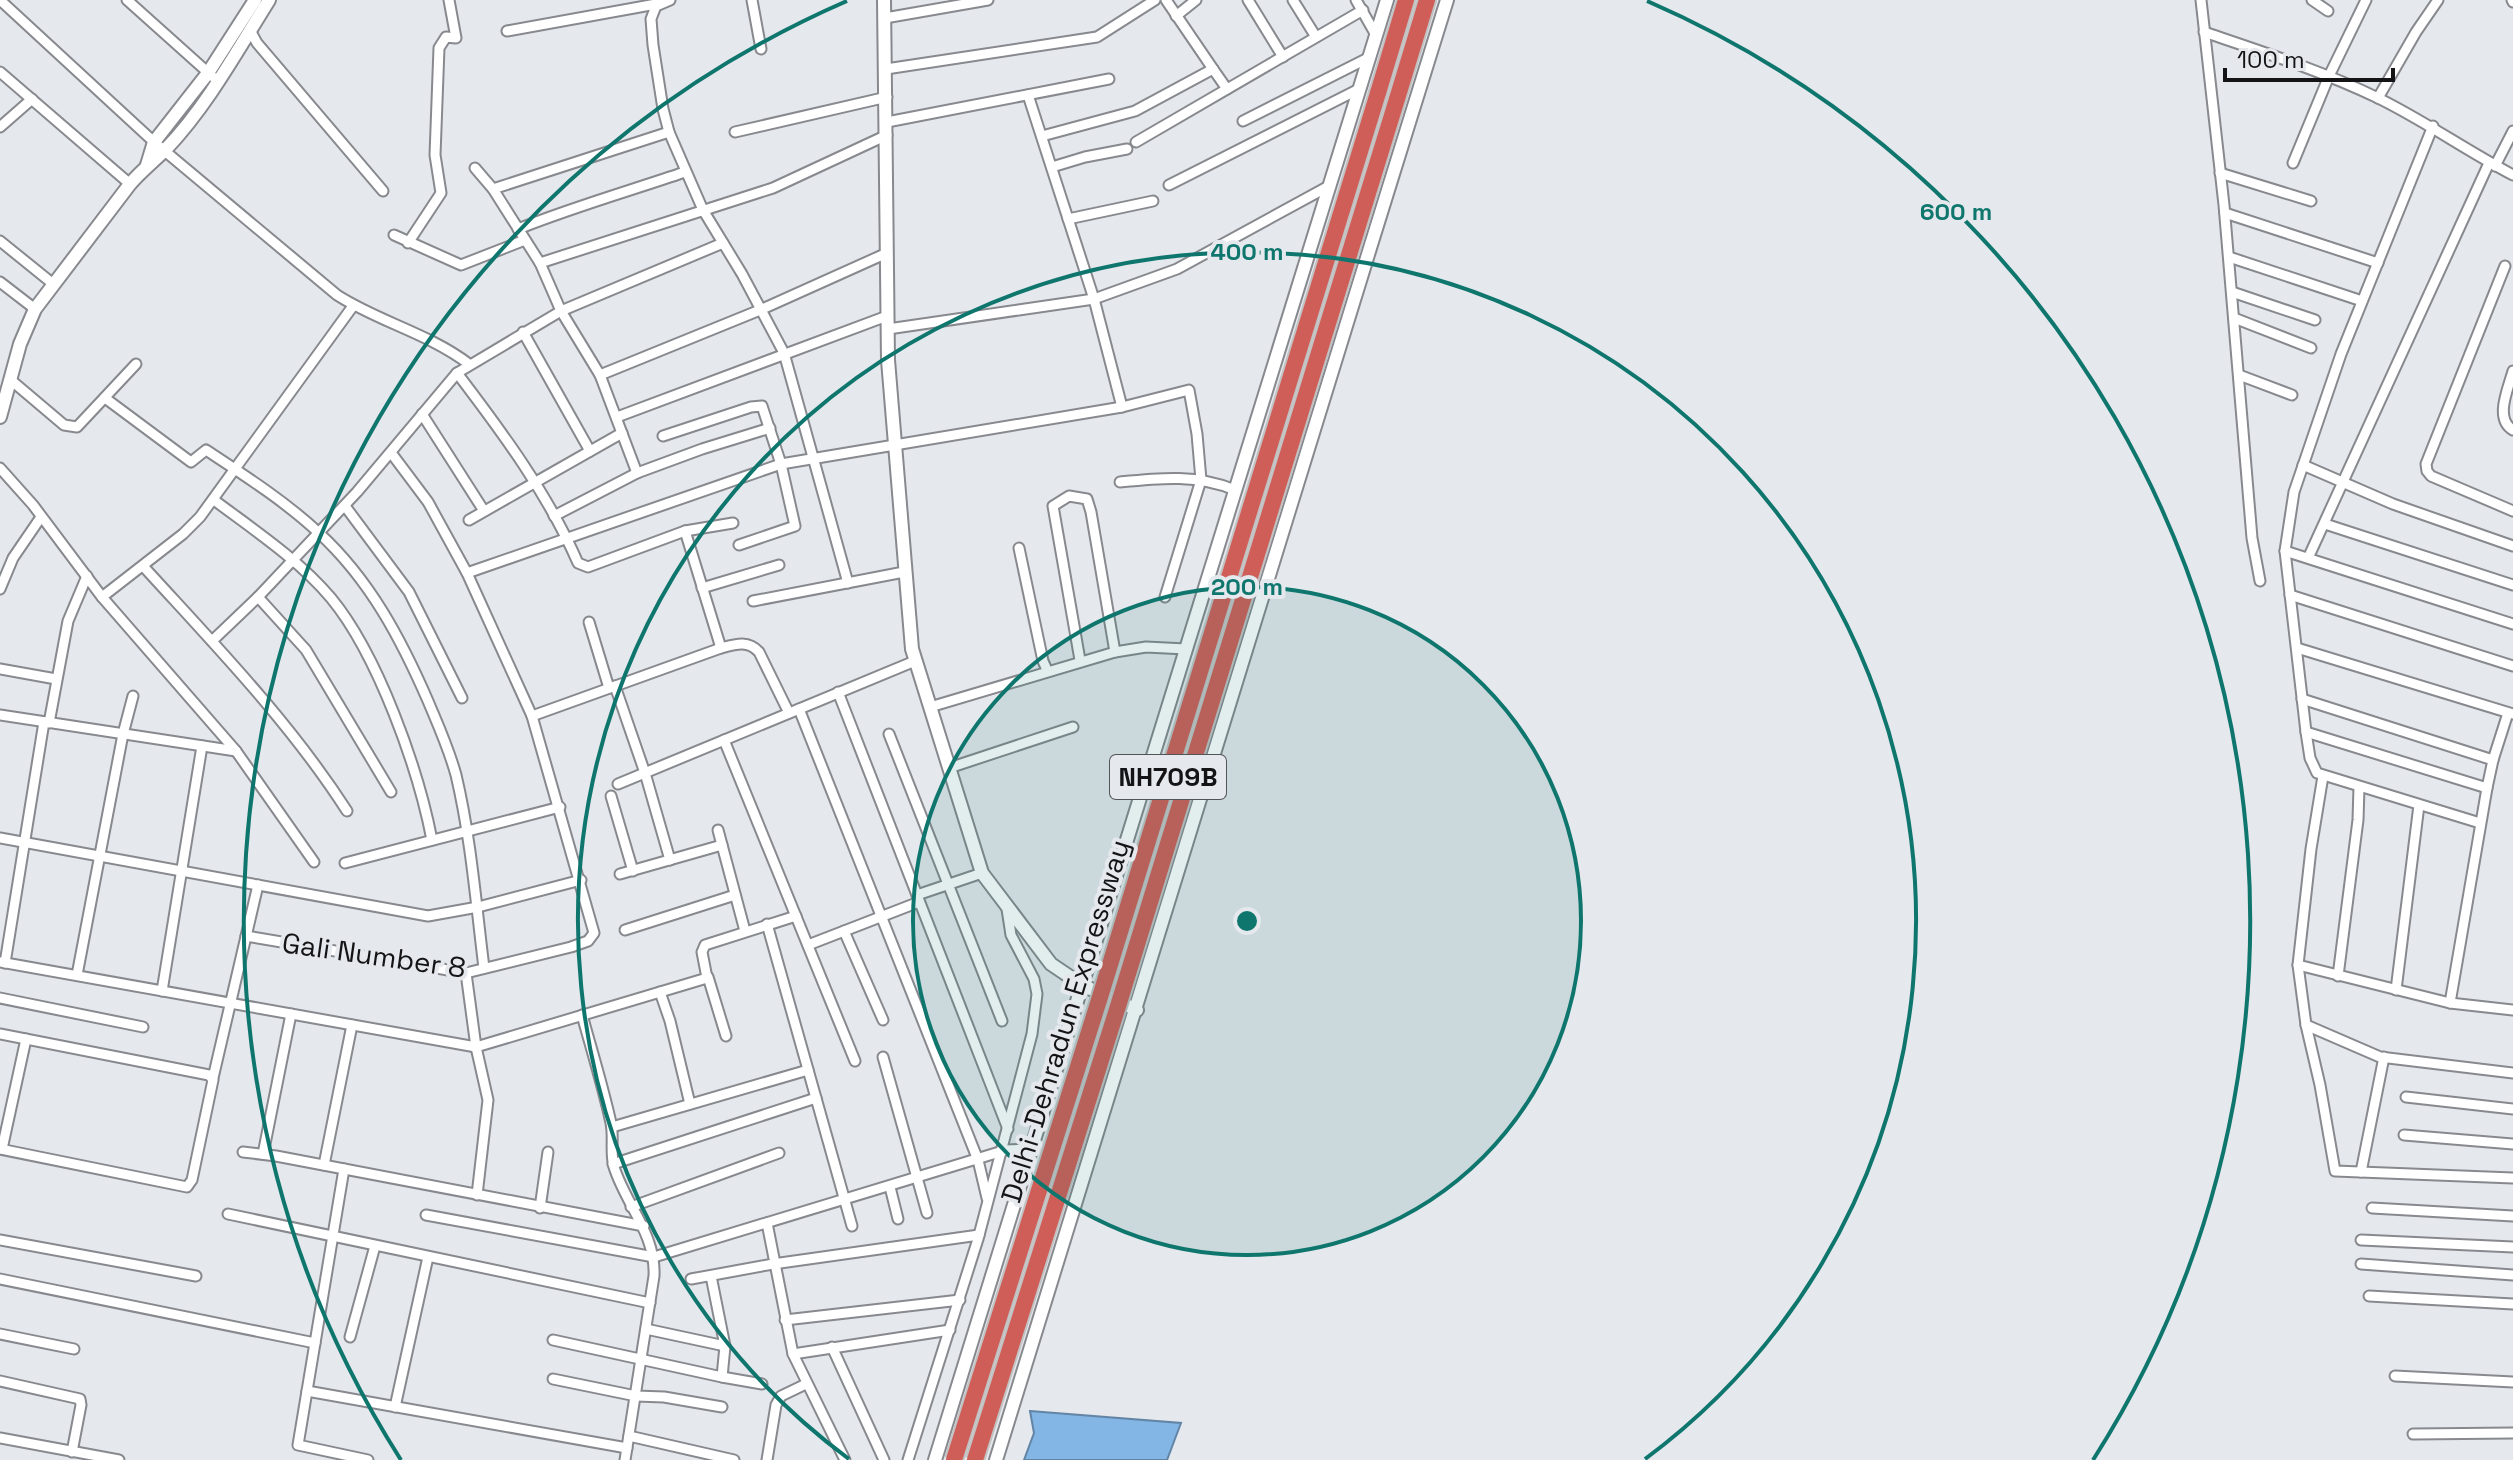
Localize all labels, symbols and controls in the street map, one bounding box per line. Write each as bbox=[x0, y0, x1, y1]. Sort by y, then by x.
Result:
scale bar bbox=[2225, 32, 2393, 82]
text: 100 m bbox=[2237, 44, 2305, 75]
text: 600 m bbox=[1920, 196, 1992, 227]
text: 400 m bbox=[1211, 236, 1283, 267]
text: 200 m bbox=[1211, 571, 1283, 602]
road number: NH709B bbox=[1110, 755, 1226, 799]
street label: Delhi-Dehradun Expressway bbox=[993, 835, 1137, 1207]
centre of rings bbox=[1233, 907, 1261, 935]
street label: Gali Number 8 bbox=[280, 924, 468, 986]

